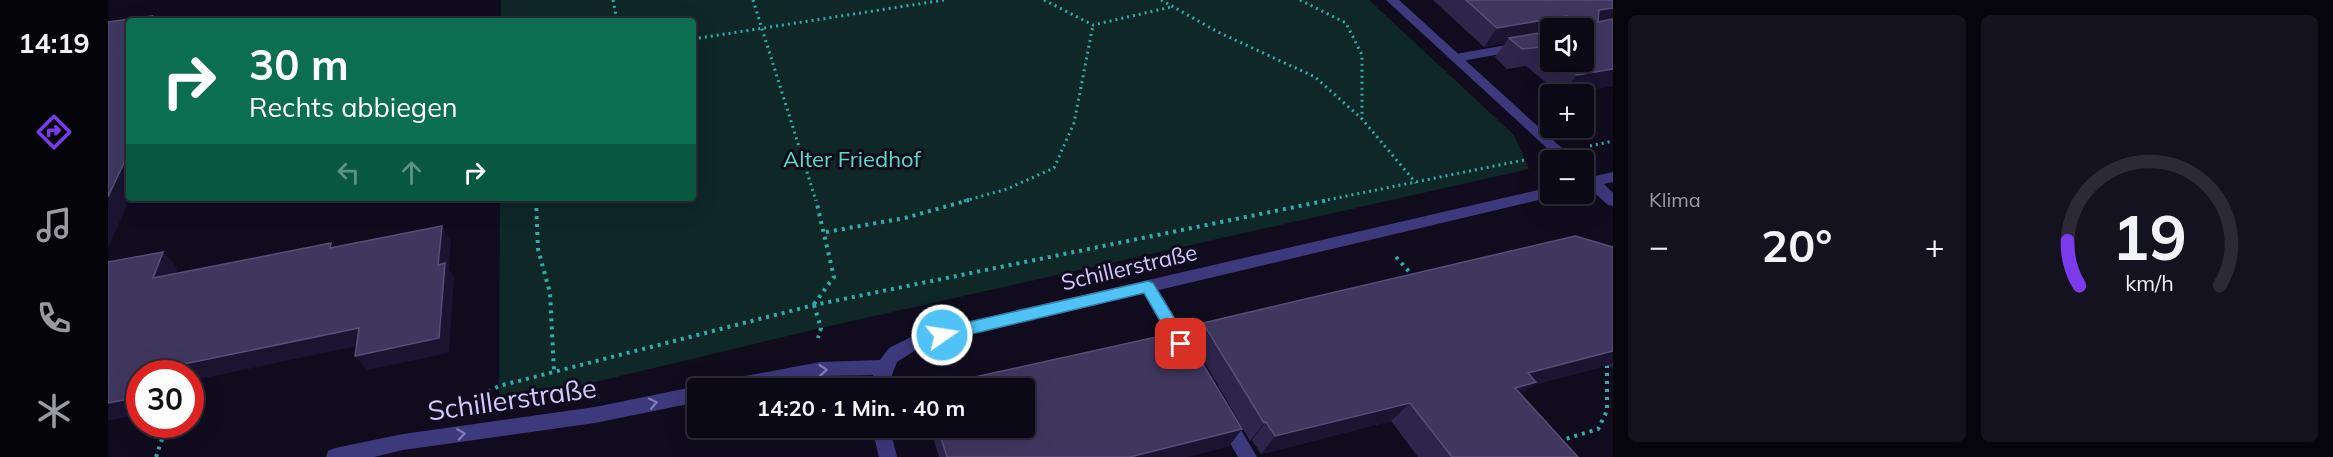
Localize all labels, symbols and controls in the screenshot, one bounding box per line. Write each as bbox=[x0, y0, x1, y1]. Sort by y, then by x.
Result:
map controls bbox=[1540, 18, 1594, 204]
button: sound bbox=[1540, 18, 1594, 72]
text: 14:19 bbox=[18, 26, 90, 60]
text: 30 m bbox=[249, 38, 349, 91]
icon: right bbox=[150, 42, 228, 120]
button: + bbox=[1540, 84, 1594, 138]
text: Rechts abbiegen bbox=[249, 90, 458, 124]
icon: directions bbox=[33, 111, 75, 153]
park label: Alter Friedhof bbox=[783, 145, 922, 173]
button: − bbox=[1540, 150, 1594, 204]
icon: left bbox=[332, 156, 365, 189]
icon: ahead bbox=[395, 156, 428, 189]
icon: right bbox=[458, 156, 491, 189]
text: Klima bbox=[1649, 187, 1701, 212]
text: 19 bbox=[2112, 197, 2187, 276]
icon: music bbox=[33, 204, 75, 246]
text: 20° bbox=[1761, 217, 1832, 273]
text: − bbox=[1649, 225, 1669, 266]
text: + bbox=[1925, 225, 1945, 266]
street label: Schillerstraße bbox=[1058, 238, 1200, 296]
text: km/h bbox=[2125, 269, 2173, 296]
icon: phone bbox=[33, 297, 75, 339]
position arrow bbox=[910, 303, 974, 367]
pin bbox=[1155, 318, 1206, 369]
icon: arrive bbox=[1164, 327, 1197, 360]
speed limit sign: 30 bbox=[126, 360, 204, 438]
one-way arrow bbox=[819, 363, 828, 376]
street label: Schillerstraße bbox=[425, 370, 599, 428]
icon: climate bbox=[33, 390, 75, 432]
text: 14:20 · 1 Min. · 40 m bbox=[757, 394, 965, 422]
one-way arrow bbox=[648, 397, 658, 410]
one-way arrow bbox=[456, 429, 465, 441]

